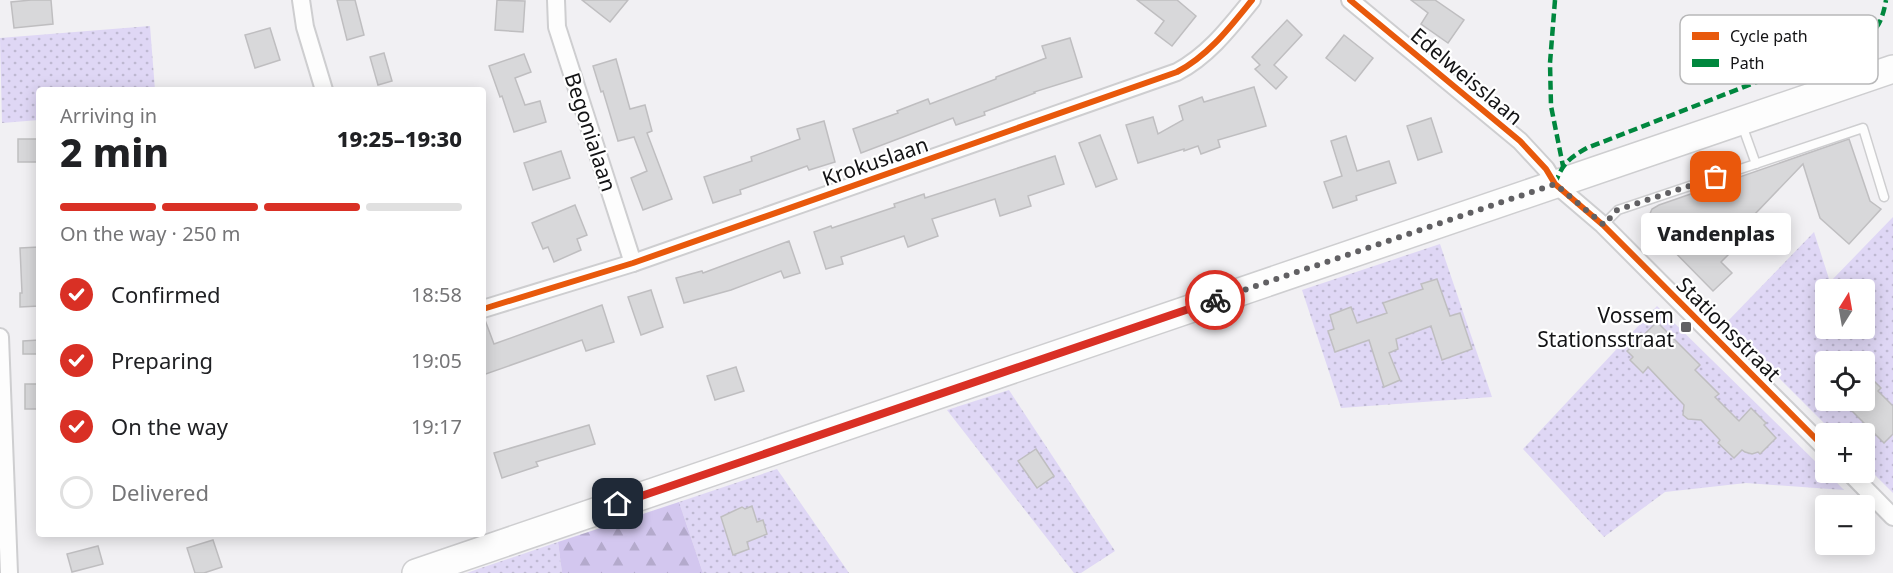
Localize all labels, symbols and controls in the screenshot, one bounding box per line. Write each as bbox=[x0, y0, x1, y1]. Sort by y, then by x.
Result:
legend bbox=[1680, 15, 1878, 84]
street label: Edelweisslaan bbox=[1405, 21, 1529, 131]
text: Cycle path bbox=[1730, 25, 1808, 47]
text: Path bbox=[1730, 52, 1764, 74]
street label: Begonialaan bbox=[559, 69, 623, 195]
text: Arriving in bbox=[60, 102, 157, 129]
text: 19:25–19:30 bbox=[337, 123, 462, 153]
text: 2 min bbox=[60, 125, 169, 178]
street label: Krokuslaan bbox=[818, 130, 932, 192]
pin bbox=[1690, 151, 1741, 202]
icon: bag bbox=[1699, 160, 1732, 193]
callout: Vandenplas bbox=[1641, 213, 1791, 255]
text: On the way · 250 m bbox=[60, 220, 240, 247]
text: Vandenplas bbox=[1657, 220, 1775, 247]
courier bbox=[1185, 270, 1245, 330]
street label: Stationsstraat bbox=[1671, 271, 1788, 388]
icon: check bbox=[60, 278, 93, 311]
text: Confirmed bbox=[111, 279, 221, 309]
north arrow bbox=[1815, 279, 1875, 339]
map controls bbox=[1815, 279, 1875, 555]
text: 18:58 bbox=[411, 281, 462, 308]
icon: bike bbox=[1199, 284, 1232, 317]
place label: Vossem Stationsstraat bbox=[1537, 301, 1674, 353]
marker: Vossem Stationsstraat bbox=[1679, 320, 1693, 334]
icon: check bbox=[60, 344, 93, 377]
text: Preparing bbox=[111, 345, 213, 375]
text: 19:05 bbox=[411, 347, 462, 374]
button: locate bbox=[1815, 351, 1875, 411]
icon: check bbox=[60, 410, 93, 443]
text: On the way bbox=[111, 411, 228, 441]
text: 19:17 bbox=[411, 413, 462, 440]
button: + bbox=[1815, 423, 1875, 483]
text: Delivered bbox=[111, 477, 209, 507]
pin bbox=[592, 478, 643, 529]
icon: home bbox=[601, 487, 634, 520]
button: − bbox=[1815, 495, 1875, 555]

